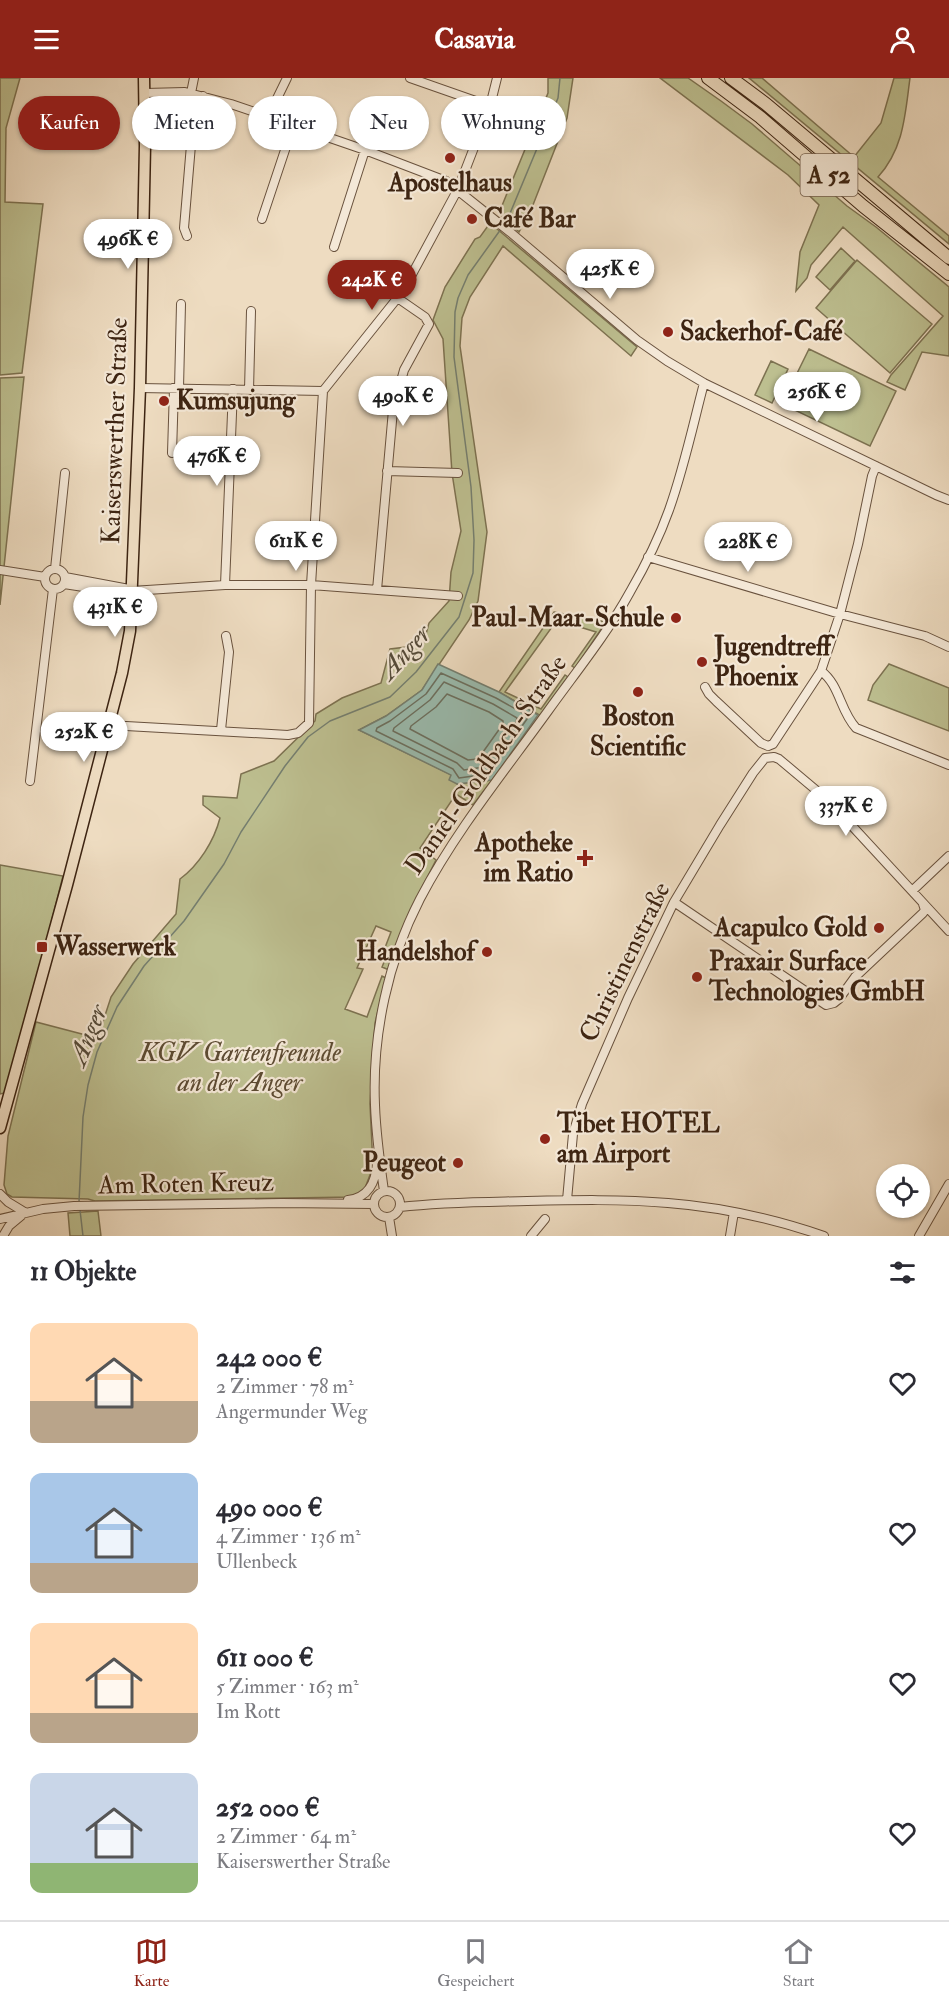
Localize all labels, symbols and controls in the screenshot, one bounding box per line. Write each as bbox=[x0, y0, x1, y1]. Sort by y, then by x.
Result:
icon: menu bbox=[30, 23, 63, 56]
text: Casavia bbox=[434, 23, 515, 56]
icon: person bbox=[886, 23, 919, 56]
chip: Kaufen bbox=[18, 96, 120, 150]
chip: Mieten bbox=[132, 96, 236, 150]
chip: Filter bbox=[248, 96, 337, 150]
chip: Neu bbox=[349, 96, 429, 150]
chip: Wohnung bbox=[441, 96, 566, 150]
marker: Apostelhaus bbox=[443, 151, 457, 165]
road number: A 52 bbox=[800, 154, 858, 196]
place label: Apostelhaus bbox=[387, 167, 512, 200]
place label: Café Bar bbox=[484, 203, 576, 235]
marker: Café Bar bbox=[465, 212, 479, 226]
pin: 496K € bbox=[79, 219, 177, 270]
text: 496K € bbox=[98, 226, 159, 251]
pin: 425K € bbox=[561, 249, 659, 300]
text: 425K € bbox=[580, 256, 640, 281]
pin: 242K € bbox=[323, 260, 421, 311]
text: 242K € bbox=[342, 267, 402, 292]
place label: Sackerhof-Café bbox=[680, 316, 844, 348]
street label: Kaiserswerther Straße bbox=[95, 317, 135, 545]
marker: Sackerhof-Café bbox=[661, 325, 675, 339]
pin: 256K € bbox=[768, 372, 866, 423]
pin: 490K € bbox=[354, 376, 452, 427]
text: 256K € bbox=[788, 379, 846, 404]
text: 490K € bbox=[372, 383, 434, 408]
place label: Kumsujung bbox=[176, 385, 297, 418]
marker: Kumsujung bbox=[157, 394, 171, 408]
pin: 476K € bbox=[168, 436, 266, 487]
text: 476K € bbox=[187, 443, 247, 468]
pin: 611K € bbox=[247, 521, 345, 572]
pin: 228K € bbox=[699, 522, 797, 573]
text: 611K € bbox=[269, 528, 323, 553]
text: 228K € bbox=[718, 529, 778, 554]
pin: 431K € bbox=[66, 587, 164, 638]
text: 431K € bbox=[87, 594, 143, 619]
place label: Paul-Maar-Schule bbox=[471, 602, 664, 634]
marker: Paul-Maar-Schule bbox=[669, 611, 683, 625]
water label: Anger bbox=[370, 616, 439, 688]
place label: Jugendtreff Phoenix bbox=[712, 631, 836, 693]
street label: Daniel-Goldbach-Straße bbox=[398, 649, 574, 881]
marker: Jugendtreff Phoenix bbox=[695, 655, 709, 669]
marker: Boston Scientific bbox=[631, 685, 645, 699]
place label: Boston Scientific bbox=[590, 701, 687, 763]
pin: 252K € bbox=[35, 712, 133, 763]
text: 252K € bbox=[55, 719, 113, 744]
pin: 337K € bbox=[797, 786, 895, 837]
text: 337K € bbox=[819, 793, 873, 818]
place label: Apotheke im Ratio bbox=[474, 827, 573, 889]
marker: Apotheke im Ratio bbox=[578, 851, 592, 865]
street label: Christinenstraße bbox=[573, 877, 678, 1047]
place label: Acapulco Gold bbox=[713, 912, 867, 945]
marker: Acapulco Gold bbox=[872, 921, 886, 935]
place label: Wasserwerk bbox=[53, 931, 177, 963]
place label: Handelshof bbox=[356, 936, 480, 968]
marker: Wasserwerk bbox=[35, 940, 49, 954]
marker: Handelshof bbox=[480, 945, 494, 959]
place label: Praxair Surface Technologies GmbH bbox=[708, 946, 925, 1009]
marker: Praxair Surface Technologies GmbH bbox=[690, 970, 704, 984]
water label: Anger bbox=[60, 998, 116, 1073]
park label: KGV Gartenfreunde an der Anger bbox=[137, 1037, 341, 1099]
place label: Tibet HOTEL am Airport bbox=[556, 1108, 720, 1171]
marker: Tibet HOTEL am Airport bbox=[538, 1132, 552, 1146]
place label: Peugeot bbox=[363, 1147, 447, 1180]
marker: Peugeot bbox=[451, 1156, 465, 1170]
map controls bbox=[876, 1164, 930, 1218]
button: locate bbox=[876, 1164, 930, 1218]
street label: Am Roten Kreuz bbox=[97, 1166, 275, 1202]
text: 11 Objekte bbox=[30, 1256, 136, 1288]
icon: filters bbox=[886, 1256, 919, 1289]
text: 242 000 € bbox=[216, 1342, 323, 1374]
icon: home bbox=[78, 1347, 150, 1419]
icon: heart bbox=[886, 1367, 919, 1400]
text: 2 Zimmer · 78 m² bbox=[216, 1374, 354, 1399]
text: Angermunder Weg bbox=[216, 1399, 367, 1424]
text: 490 000 € bbox=[216, 1492, 323, 1524]
icon: home bbox=[78, 1497, 150, 1569]
icon: heart bbox=[886, 1517, 919, 1550]
text: 4 Zimmer · 136 m² bbox=[216, 1524, 361, 1549]
text: Ullenbeck bbox=[216, 1549, 297, 1574]
text: 611 000 € bbox=[216, 1642, 314, 1674]
icon: home bbox=[78, 1647, 150, 1719]
icon: heart bbox=[886, 1667, 919, 1700]
text: 5 Zimmer · 163 m² bbox=[216, 1674, 359, 1699]
text: Im Rott bbox=[216, 1699, 281, 1724]
text: 252 000 € bbox=[216, 1792, 320, 1824]
icon: home bbox=[78, 1797, 150, 1869]
icon: heart bbox=[886, 1817, 919, 1850]
text: 2 Zimmer · 64 m² bbox=[216, 1824, 356, 1849]
text: Kaiserswerther Straße bbox=[216, 1849, 390, 1874]
tab: Karte bbox=[134, 1935, 169, 1991]
tab: Gespeichert bbox=[437, 1935, 514, 1991]
tab: Start bbox=[782, 1935, 815, 1991]

